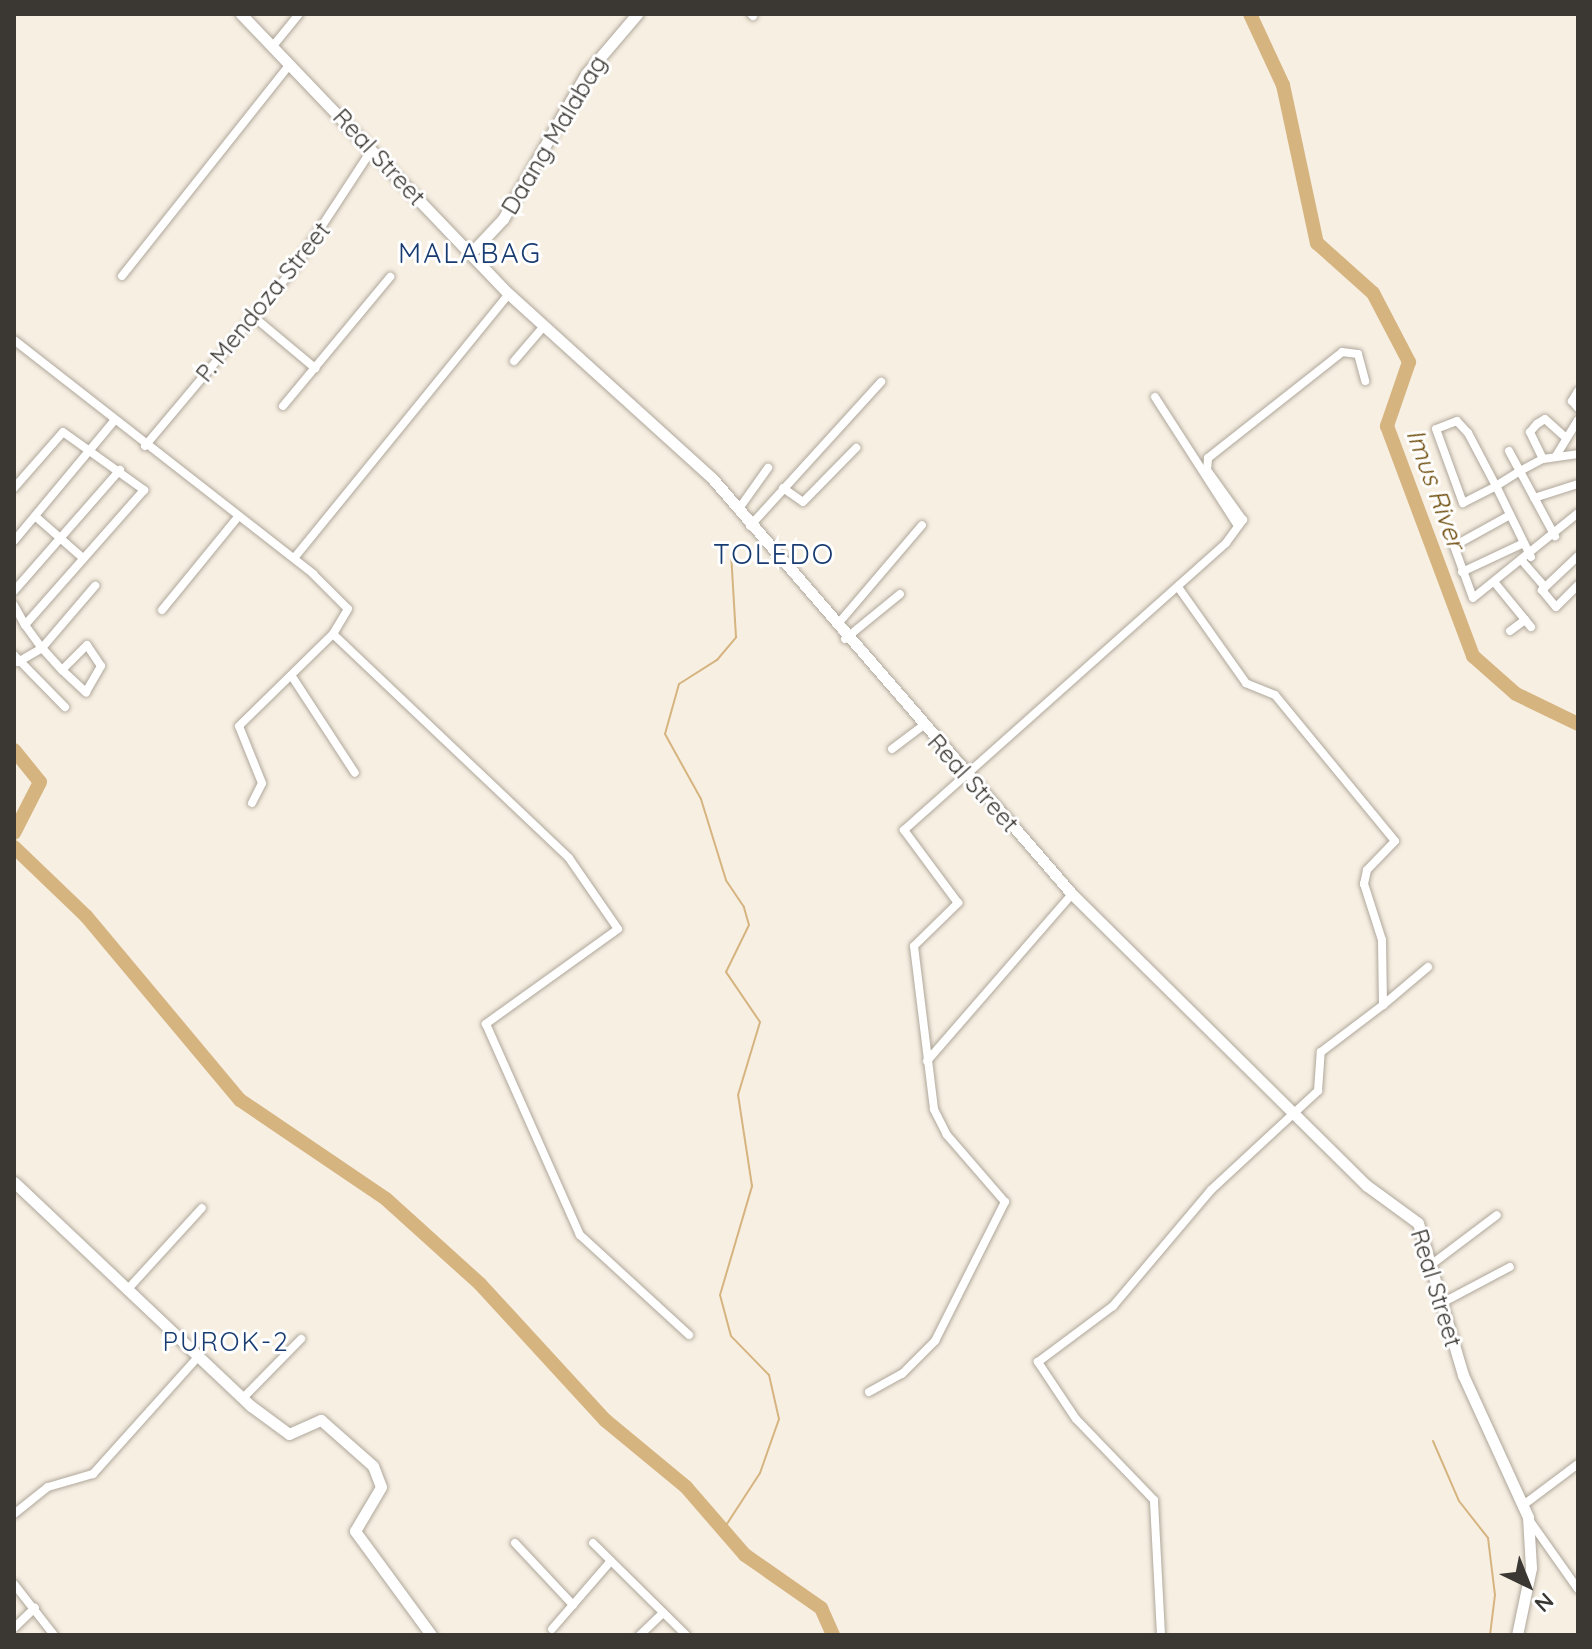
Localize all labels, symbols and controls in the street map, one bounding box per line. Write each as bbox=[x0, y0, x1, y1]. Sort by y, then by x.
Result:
street label: Daang Malabag bbox=[495, 50, 613, 220]
street label: Real Street bbox=[327, 103, 431, 211]
street label: P. Mendoza Street bbox=[190, 216, 336, 388]
district label: MALABAG bbox=[398, 236, 542, 270]
water label: Imus River bbox=[1400, 425, 1472, 553]
district label: TOLEDO bbox=[713, 537, 835, 571]
street label: Real Street bbox=[922, 728, 1024, 838]
street label: Real Street bbox=[1404, 1226, 1468, 1350]
district label: PUROK-2 bbox=[162, 1326, 290, 1358]
north arrow bbox=[1488, 1545, 1568, 1625]
text: N bbox=[1529, 1587, 1560, 1618]

